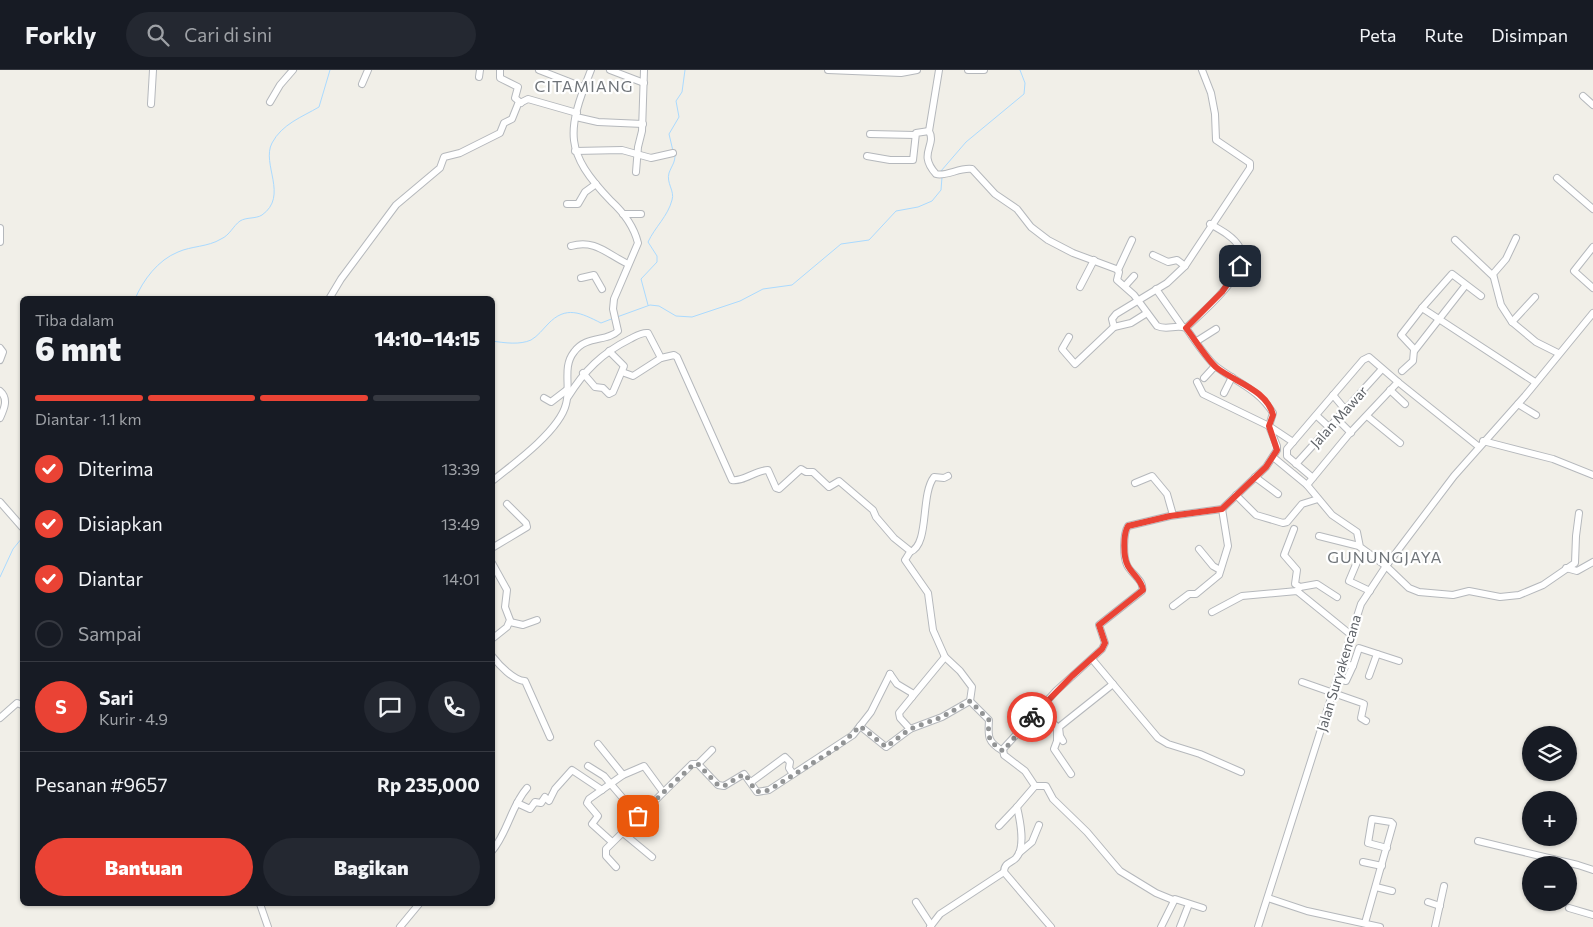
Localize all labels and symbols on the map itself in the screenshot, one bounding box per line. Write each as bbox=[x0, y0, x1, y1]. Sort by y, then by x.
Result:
district label: CITAMIANG bbox=[535, 76, 633, 95]
pin bbox=[1219, 245, 1261, 287]
street label: Jalan Mawar bbox=[1306, 382, 1371, 451]
district label: GUNUNGJAYA bbox=[1327, 547, 1443, 566]
street label: Jalan Suryakencana bbox=[1313, 612, 1364, 733]
courier bbox=[1007, 692, 1057, 742]
pin bbox=[617, 795, 659, 837]

